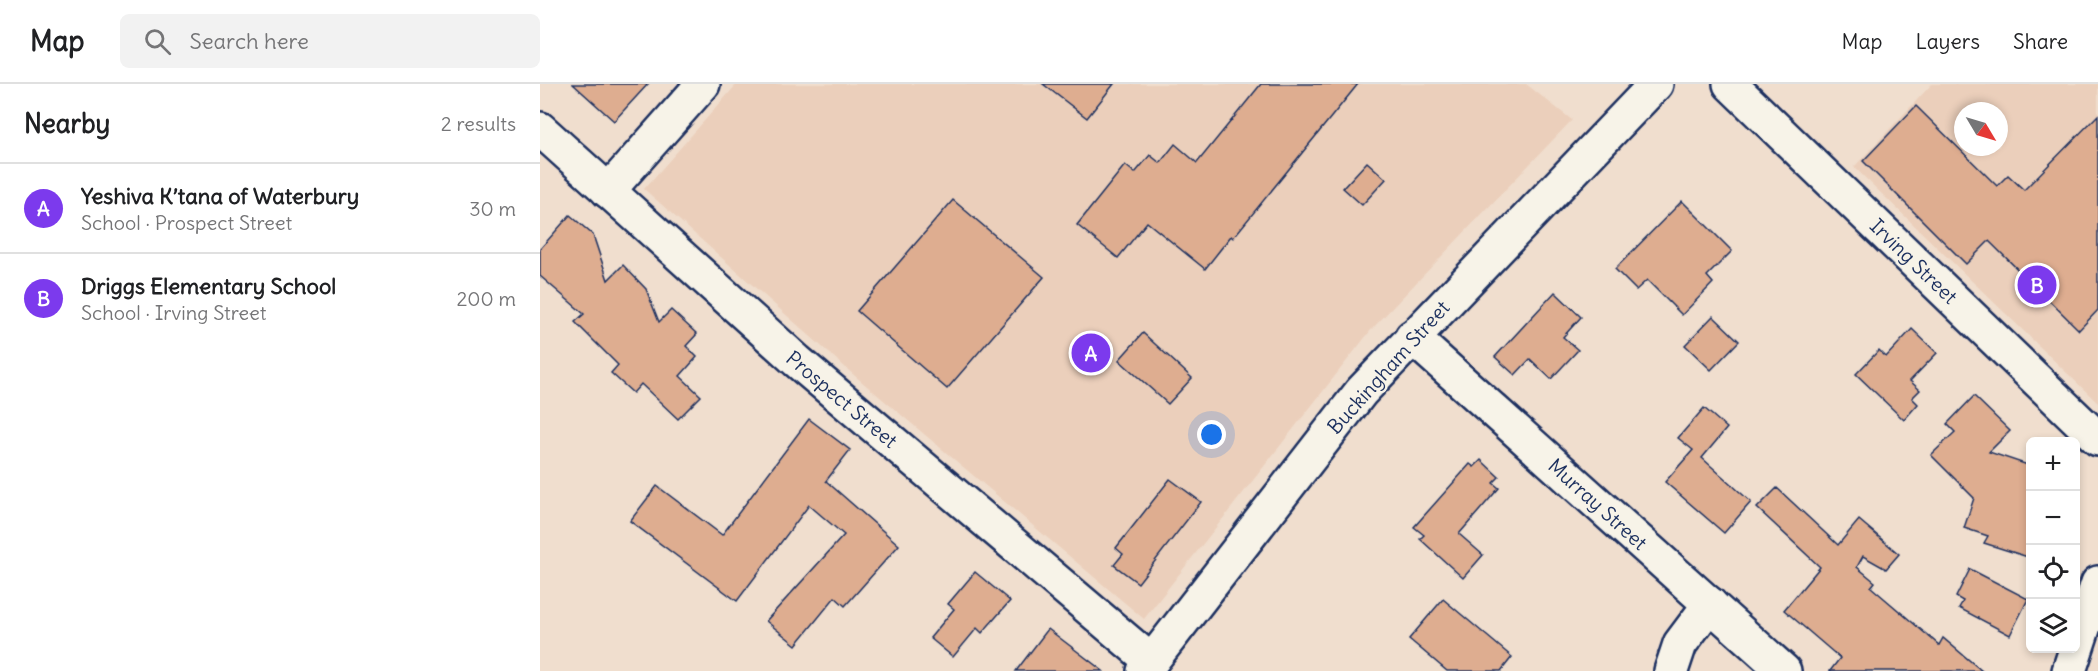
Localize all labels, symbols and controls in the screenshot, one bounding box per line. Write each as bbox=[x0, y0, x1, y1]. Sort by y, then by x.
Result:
search box bbox=[120, 14, 540, 68]
text: Map bbox=[30, 23, 84, 59]
icon: search bbox=[141, 25, 174, 58]
text: Search here bbox=[189, 27, 309, 55]
text: Map bbox=[1842, 28, 1882, 55]
text: Layers bbox=[1915, 28, 1980, 55]
text: Share bbox=[2013, 28, 2068, 55]
north arrow bbox=[1954, 102, 2008, 156]
text: Nearby bbox=[24, 107, 110, 140]
text: 2 results bbox=[441, 111, 516, 136]
text: Yeshiva K’tana of Waterbury bbox=[81, 182, 359, 210]
text: A bbox=[37, 196, 50, 221]
text: 30 m bbox=[469, 196, 516, 221]
text: School · Prospect Street bbox=[81, 210, 292, 235]
street label: Irving Street bbox=[1865, 213, 1963, 309]
pin: B bbox=[2018, 262, 2056, 308]
text: Driggs Elementary School bbox=[81, 272, 336, 300]
text: B bbox=[37, 286, 50, 311]
text: 200 m bbox=[456, 286, 516, 311]
street label: Buckingham Street bbox=[1322, 295, 1455, 439]
text: School · Irving Street bbox=[81, 300, 267, 325]
pin: A bbox=[1072, 330, 1110, 376]
street label: Prospect Street bbox=[781, 345, 903, 453]
your location bbox=[1197, 420, 1226, 449]
map controls bbox=[2026, 437, 2080, 653]
button: + bbox=[2026, 437, 2080, 491]
street label: Murray Street bbox=[1543, 453, 1653, 555]
button: − bbox=[2026, 491, 2080, 545]
button: locate bbox=[2026, 545, 2080, 599]
button: layers bbox=[2026, 599, 2080, 653]

